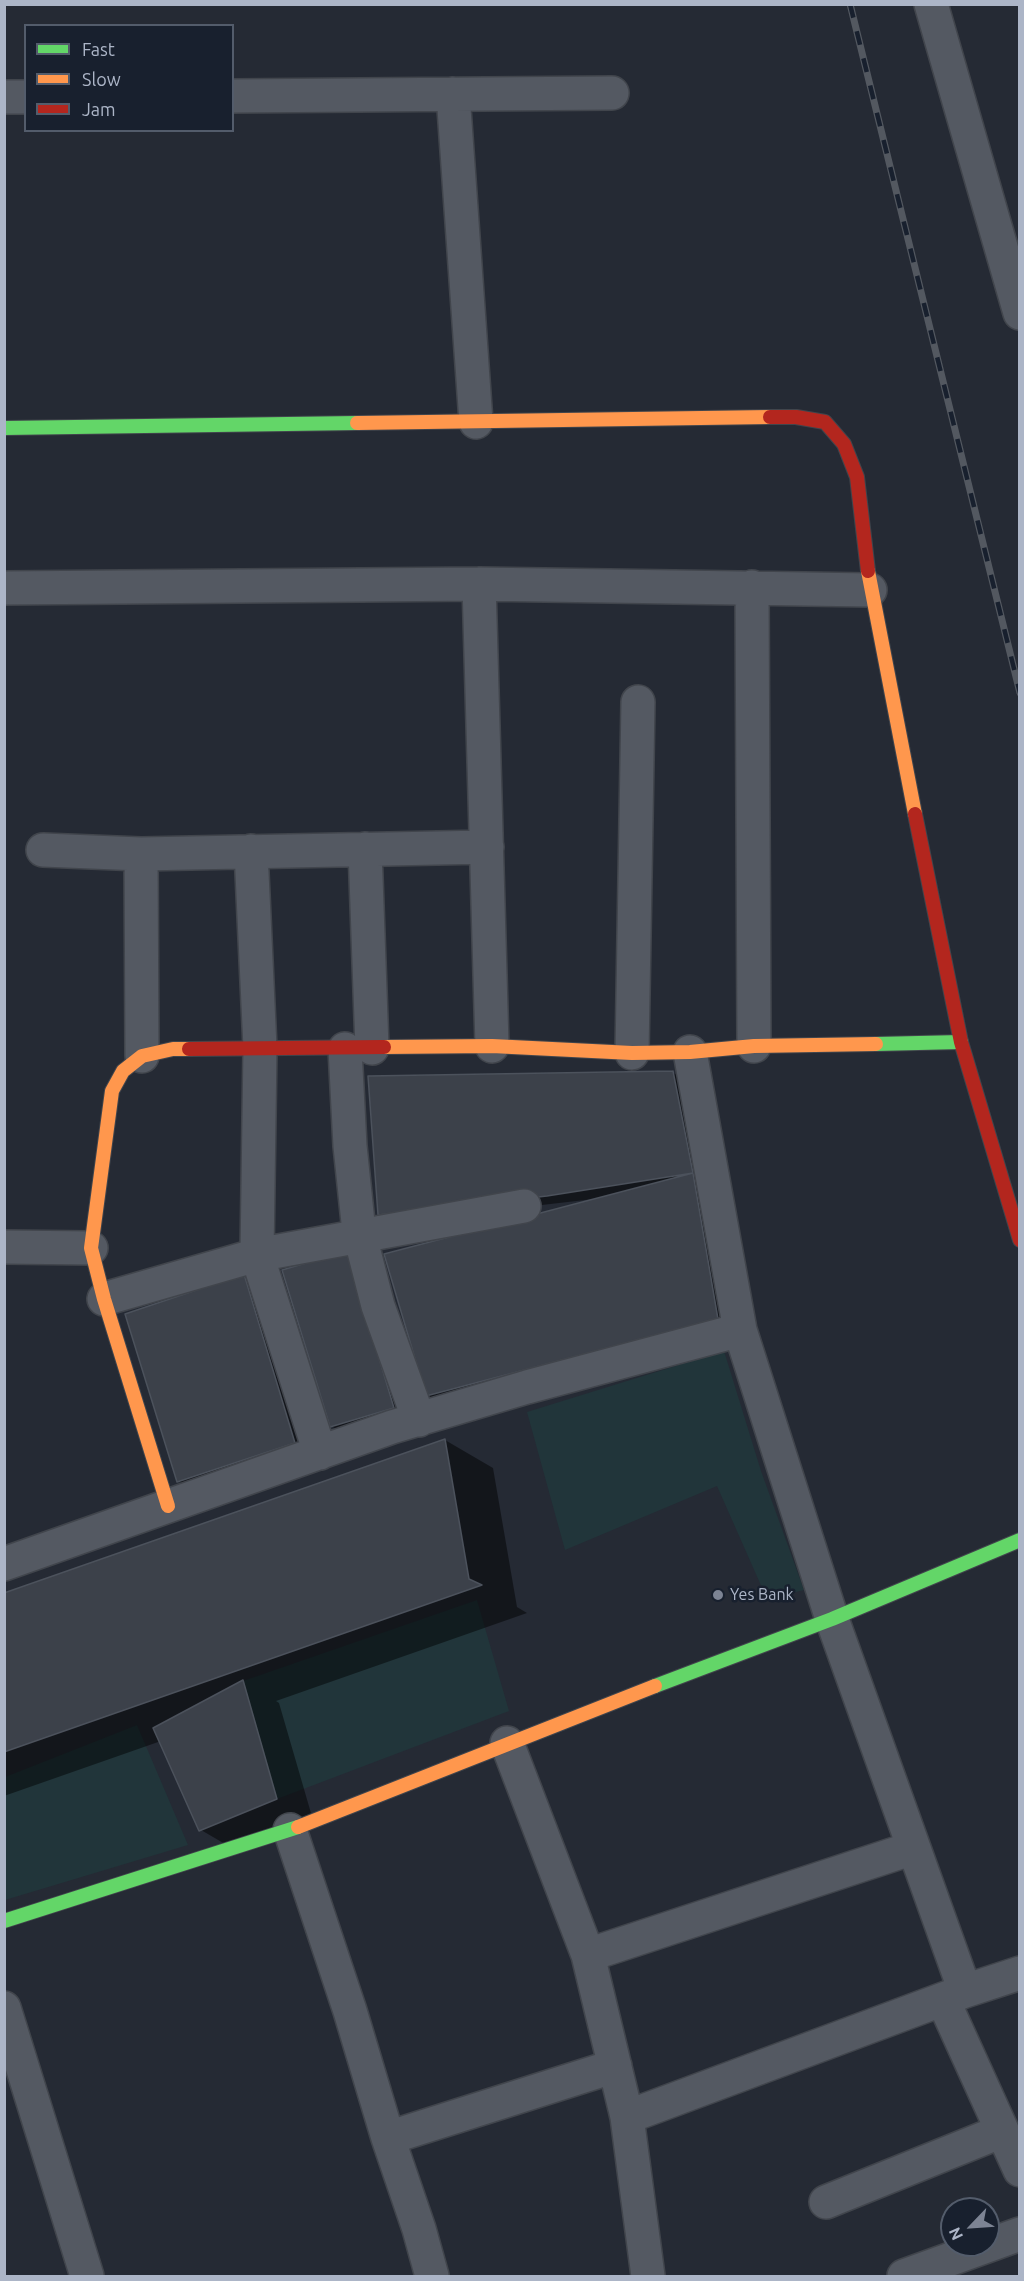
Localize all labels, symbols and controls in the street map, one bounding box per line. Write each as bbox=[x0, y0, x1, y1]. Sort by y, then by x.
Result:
legend bbox=[24, 24, 234, 132]
text: Fast bbox=[82, 39, 115, 59]
text: Slow bbox=[82, 69, 121, 89]
text: Jam bbox=[82, 99, 116, 119]
place label: Yes Bank bbox=[730, 1585, 794, 1605]
marker: Yes Bank bbox=[711, 1588, 725, 1602]
north arrow bbox=[940, 2197, 1000, 2257]
text: N bbox=[945, 2225, 966, 2243]

